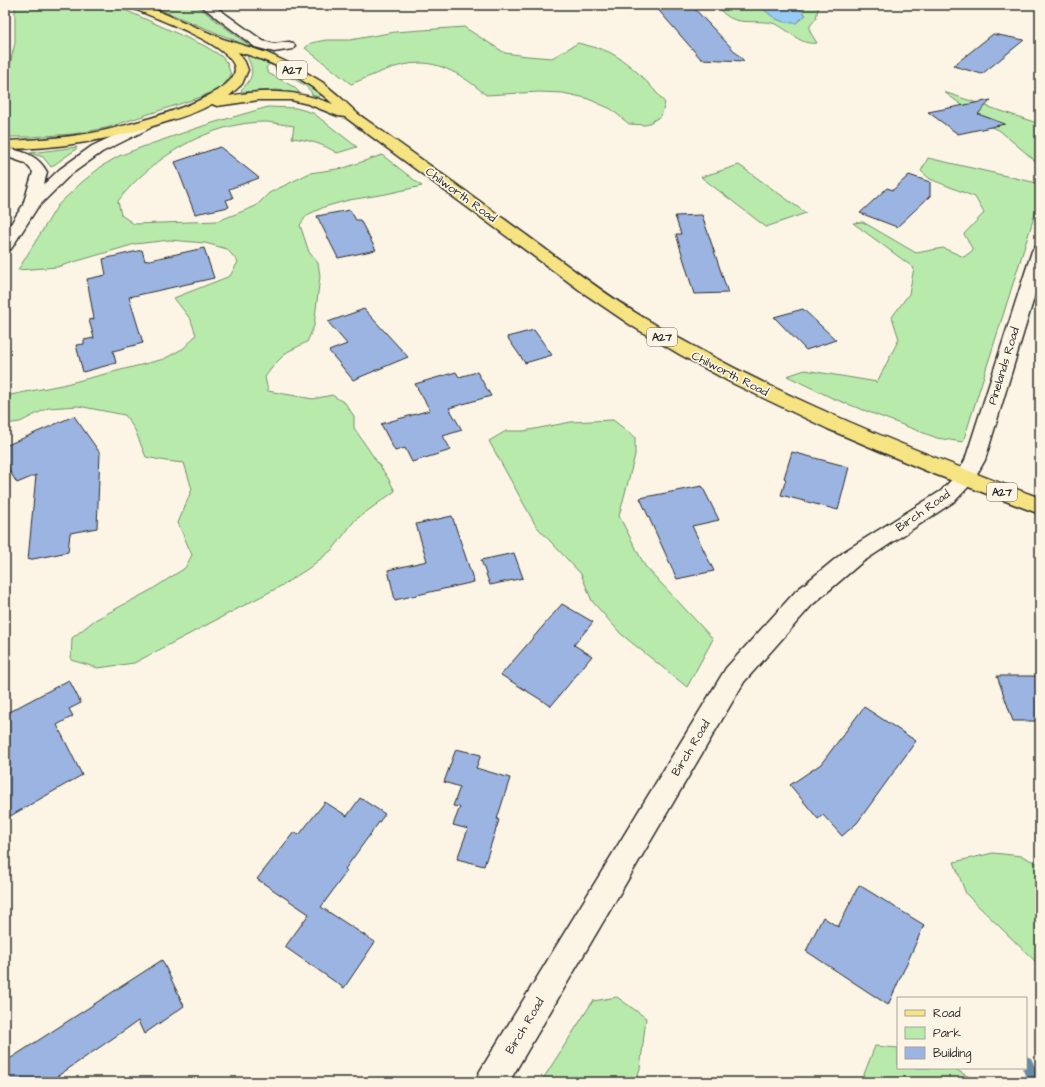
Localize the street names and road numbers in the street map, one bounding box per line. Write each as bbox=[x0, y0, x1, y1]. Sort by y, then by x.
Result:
road number: A27 bbox=[277, 61, 307, 79]
street label: Chilworth Road bbox=[422, 163, 500, 227]
street label: Pinelands Road bbox=[984, 325, 1024, 407]
road number: A27 bbox=[647, 328, 677, 346]
street label: Chilworth Road bbox=[689, 347, 771, 401]
road number: A27 bbox=[987, 483, 1017, 501]
street label: Birch Road bbox=[892, 486, 954, 536]
street label: Birch Road bbox=[668, 717, 714, 779]
street label: Birch Road bbox=[502, 995, 548, 1057]

